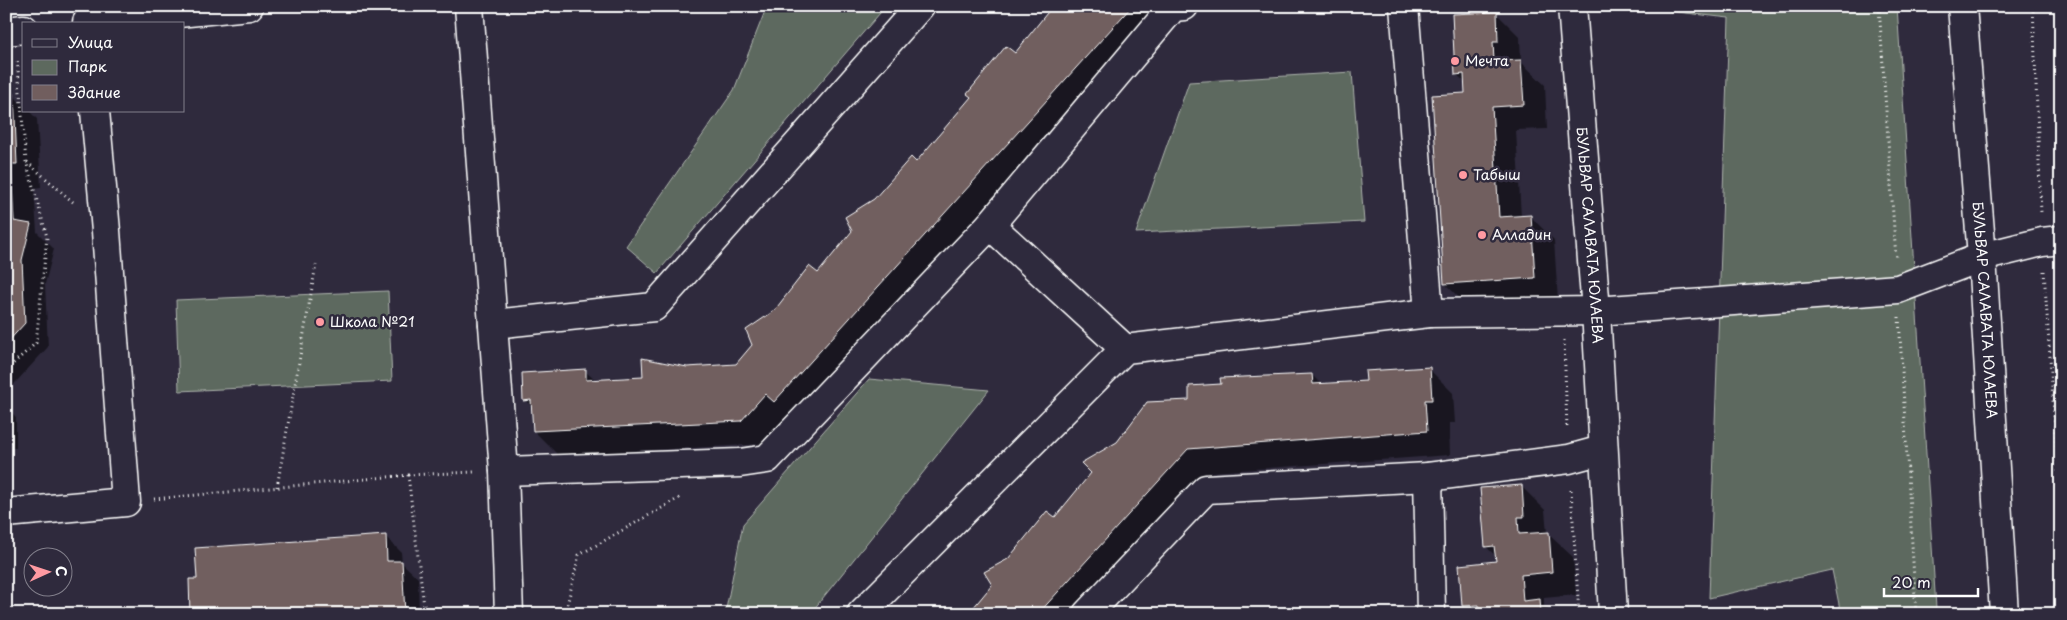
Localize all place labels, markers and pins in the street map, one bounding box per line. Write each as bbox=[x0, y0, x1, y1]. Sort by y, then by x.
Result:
place label: Мечта bbox=[1465, 50, 1509, 71]
marker: Мечта bbox=[1449, 55, 1461, 67]
place label: Табыш bbox=[1473, 164, 1521, 185]
marker: Табыш bbox=[1457, 169, 1469, 181]
place label: Алладин bbox=[1492, 224, 1551, 245]
marker: Алладин bbox=[1476, 229, 1488, 241]
place label: Школа №21 bbox=[330, 311, 415, 332]
marker: Школа №21 bbox=[314, 316, 326, 328]

